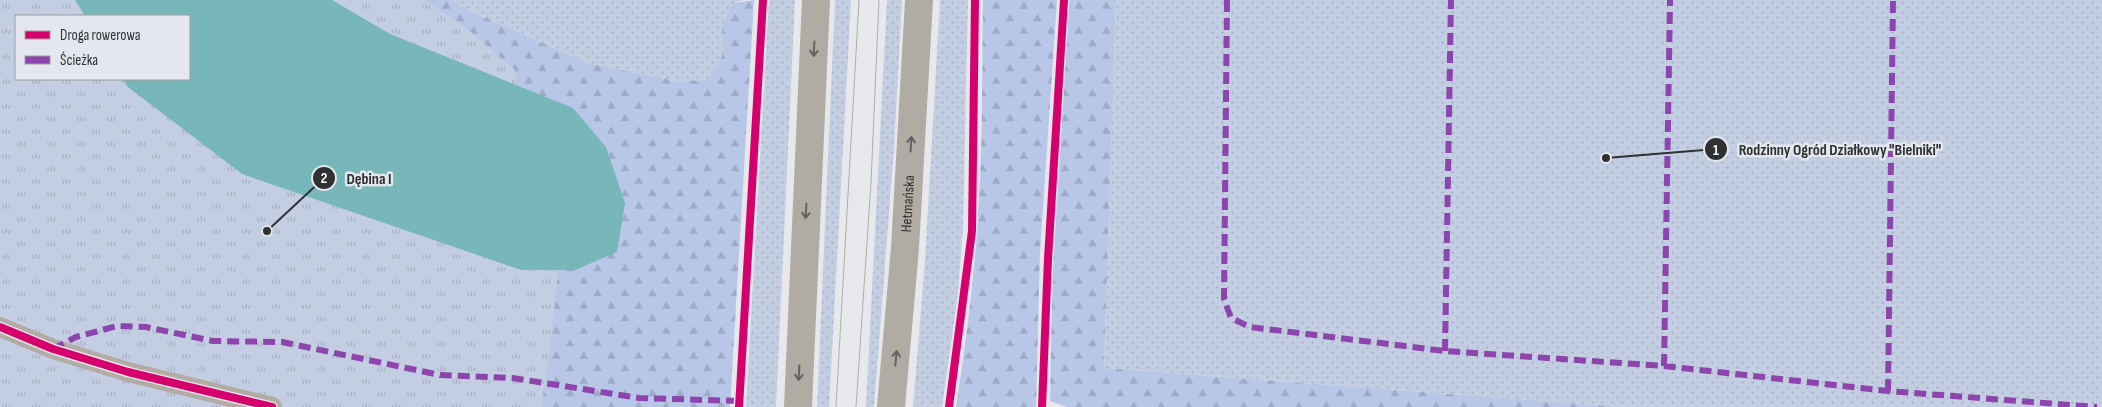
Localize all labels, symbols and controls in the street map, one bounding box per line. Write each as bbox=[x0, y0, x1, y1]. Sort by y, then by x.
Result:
legend bbox=[15, 15, 190, 80]
text: Droga rowerowa bbox=[60, 26, 141, 45]
one-way arrow bbox=[809, 40, 818, 56]
text: Ścieżka bbox=[60, 51, 98, 70]
callout: Rodzinny Ogród Działkowy "Bielniki" bbox=[1703, 134, 1951, 165]
one-way arrow bbox=[907, 136, 916, 152]
text: 1 bbox=[1713, 141, 1719, 160]
text: Rodzinny Ogród Działkowy "Bielniki" bbox=[1739, 141, 1941, 160]
callout: Dębina I bbox=[311, 163, 401, 194]
text: 2 bbox=[321, 169, 327, 188]
text: Dębina I bbox=[346, 170, 392, 189]
street label: Hetmańska bbox=[897, 175, 919, 233]
one-way arrow bbox=[802, 203, 811, 219]
one-way arrow bbox=[891, 351, 900, 367]
one-way arrow bbox=[794, 365, 804, 381]

